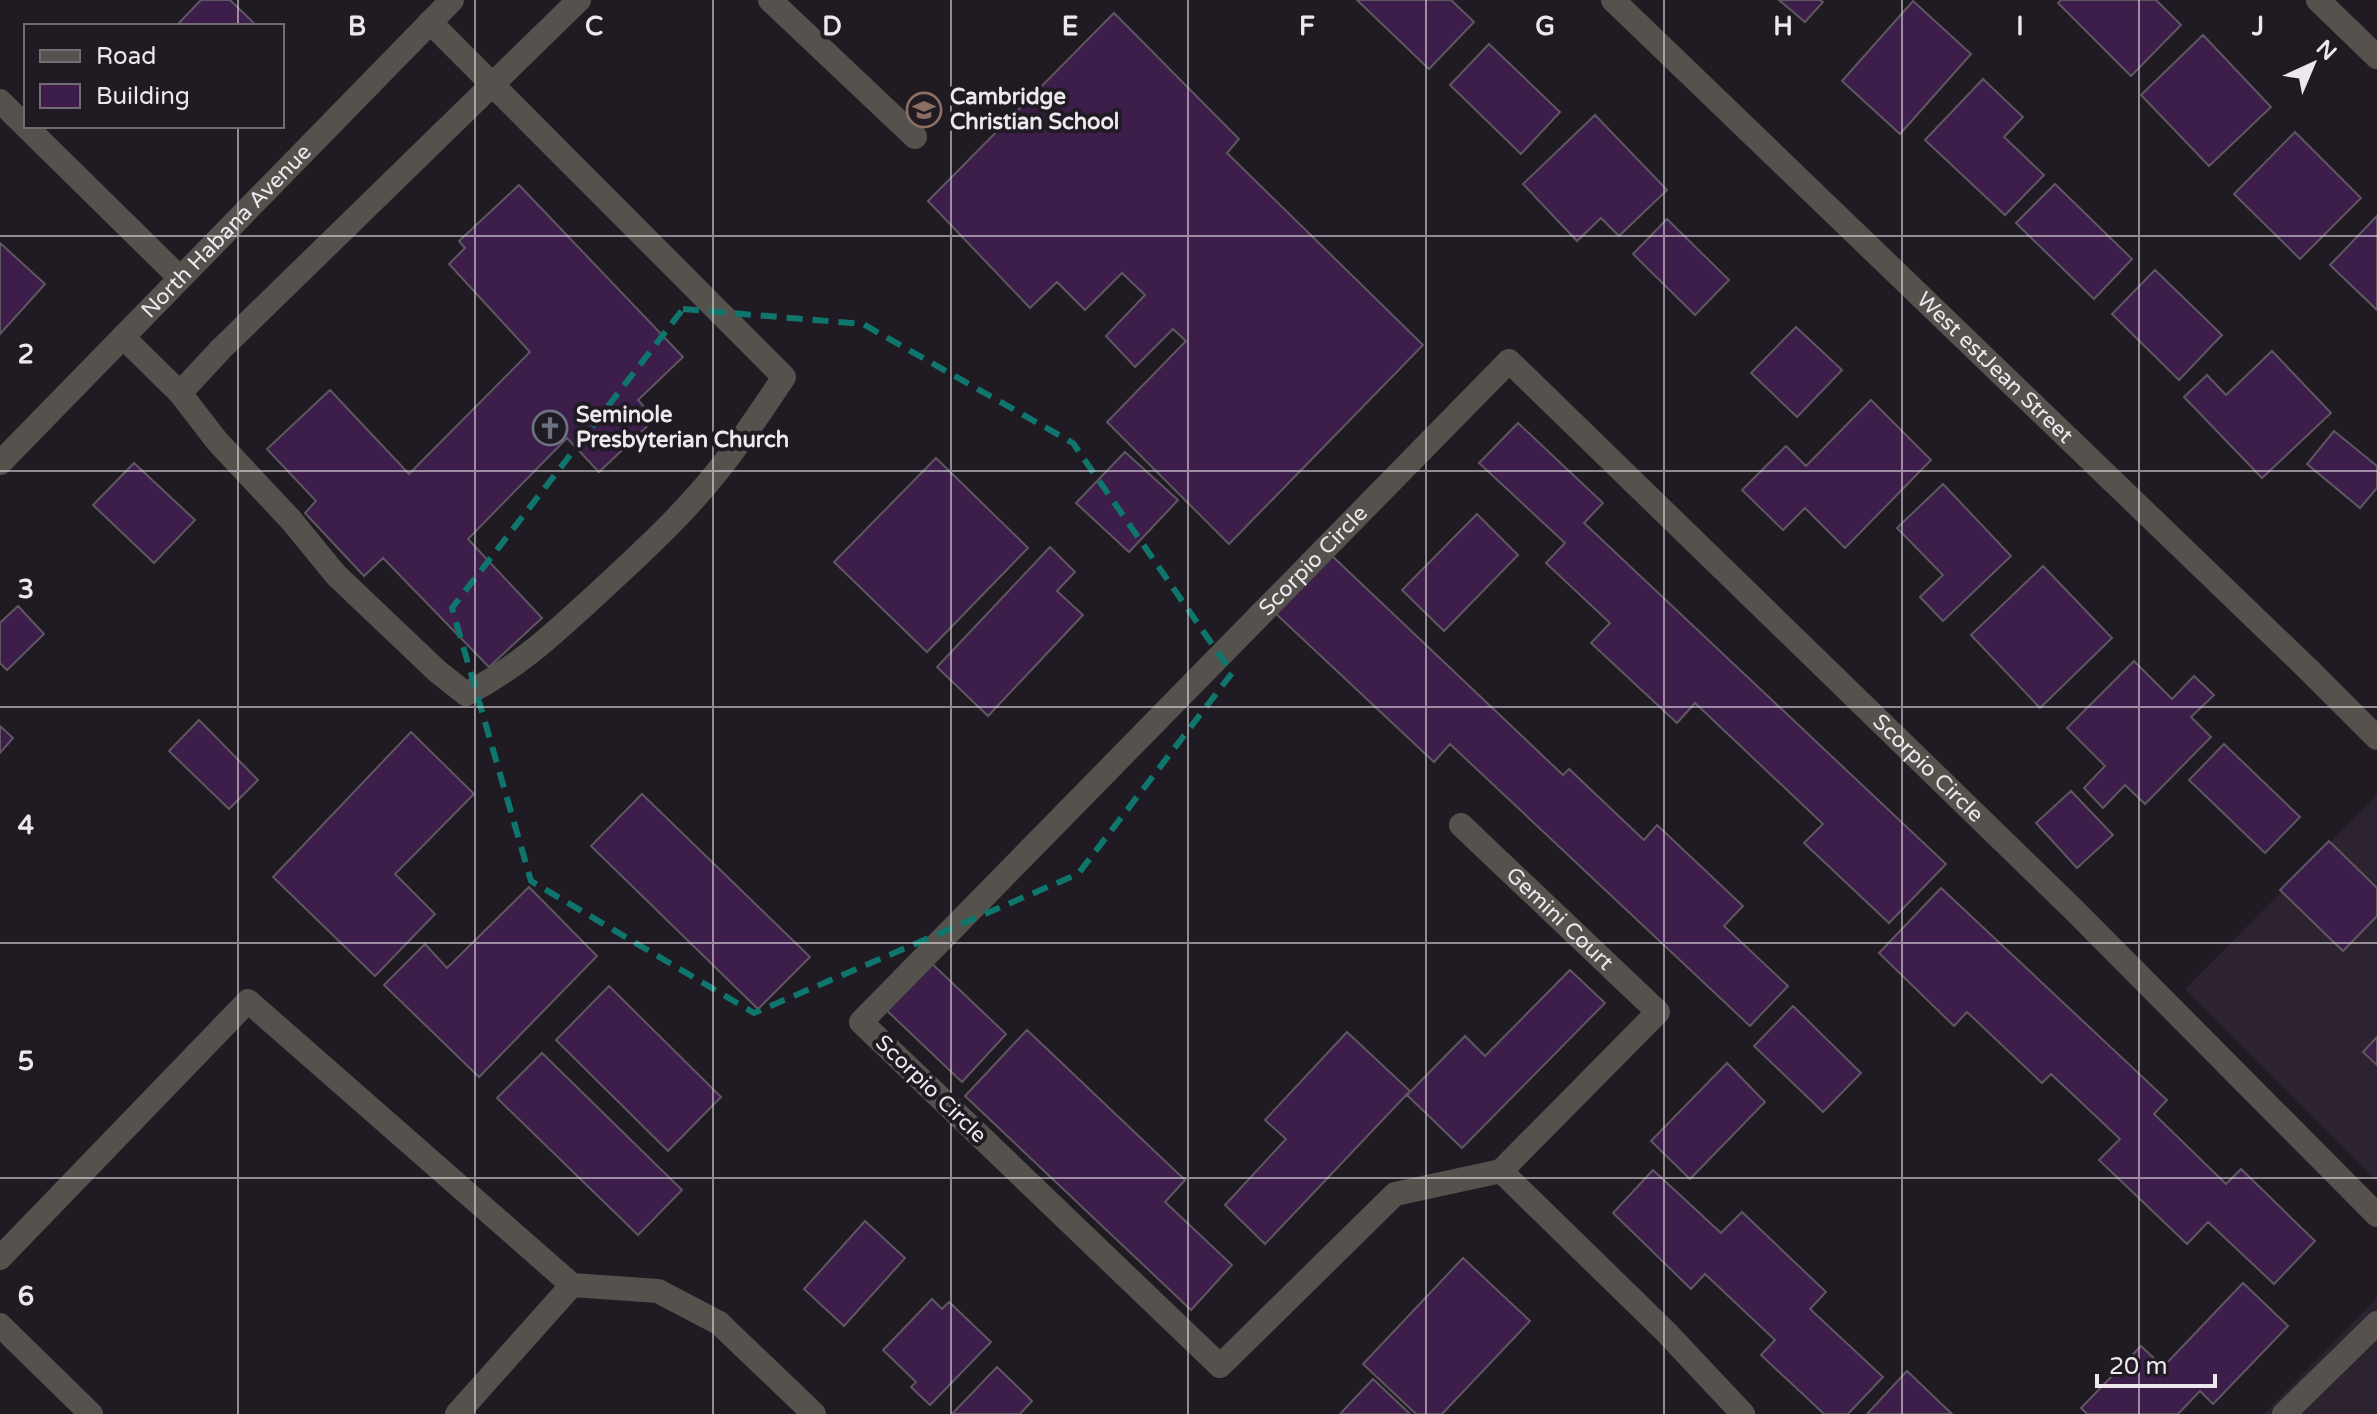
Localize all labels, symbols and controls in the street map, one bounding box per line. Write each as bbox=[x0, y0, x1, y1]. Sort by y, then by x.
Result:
text: B bbox=[348, 11, 366, 42]
text: C bbox=[585, 11, 603, 42]
text: D bbox=[822, 11, 842, 42]
text: E bbox=[1062, 11, 1078, 42]
text: F bbox=[1299, 11, 1315, 42]
text: G bbox=[1535, 11, 1555, 42]
text: H bbox=[1773, 11, 1793, 42]
text: I bbox=[2016, 11, 2024, 42]
text: J bbox=[2251, 11, 2264, 42]
legend bbox=[24, 24, 284, 128]
north arrow bbox=[2273, 24, 2353, 104]
text: N bbox=[2311, 35, 2342, 66]
text: Road bbox=[96, 42, 156, 71]
text: Building bbox=[96, 82, 190, 111]
place label: Cambridge Christian School bbox=[950, 84, 1119, 135]
school or university icon: Cambridge Christian School bbox=[905, 91, 943, 129]
street label: North Habana Avenue bbox=[136, 139, 317, 323]
street label: West estJean Street bbox=[1911, 286, 2078, 449]
text: 2 bbox=[18, 339, 34, 370]
place label: Seminole Presbyterian Church bbox=[576, 402, 789, 453]
church icon: Seminole Presbyterian Church bbox=[531, 409, 569, 447]
street label: Scorpio Circle bbox=[1253, 500, 1373, 621]
text: 3 bbox=[18, 574, 34, 605]
street label: Scorpio Circle bbox=[1867, 709, 1989, 828]
text: 4 bbox=[18, 810, 34, 841]
street label: Gemini Court bbox=[1501, 862, 1619, 976]
street label: Scorpio Circle bbox=[870, 1030, 992, 1148]
text: 5 bbox=[18, 1046, 34, 1077]
text: 6 bbox=[18, 1281, 34, 1312]
scale bar bbox=[2097, 1338, 2215, 1388]
text: 20 m bbox=[2109, 1352, 2167, 1381]

